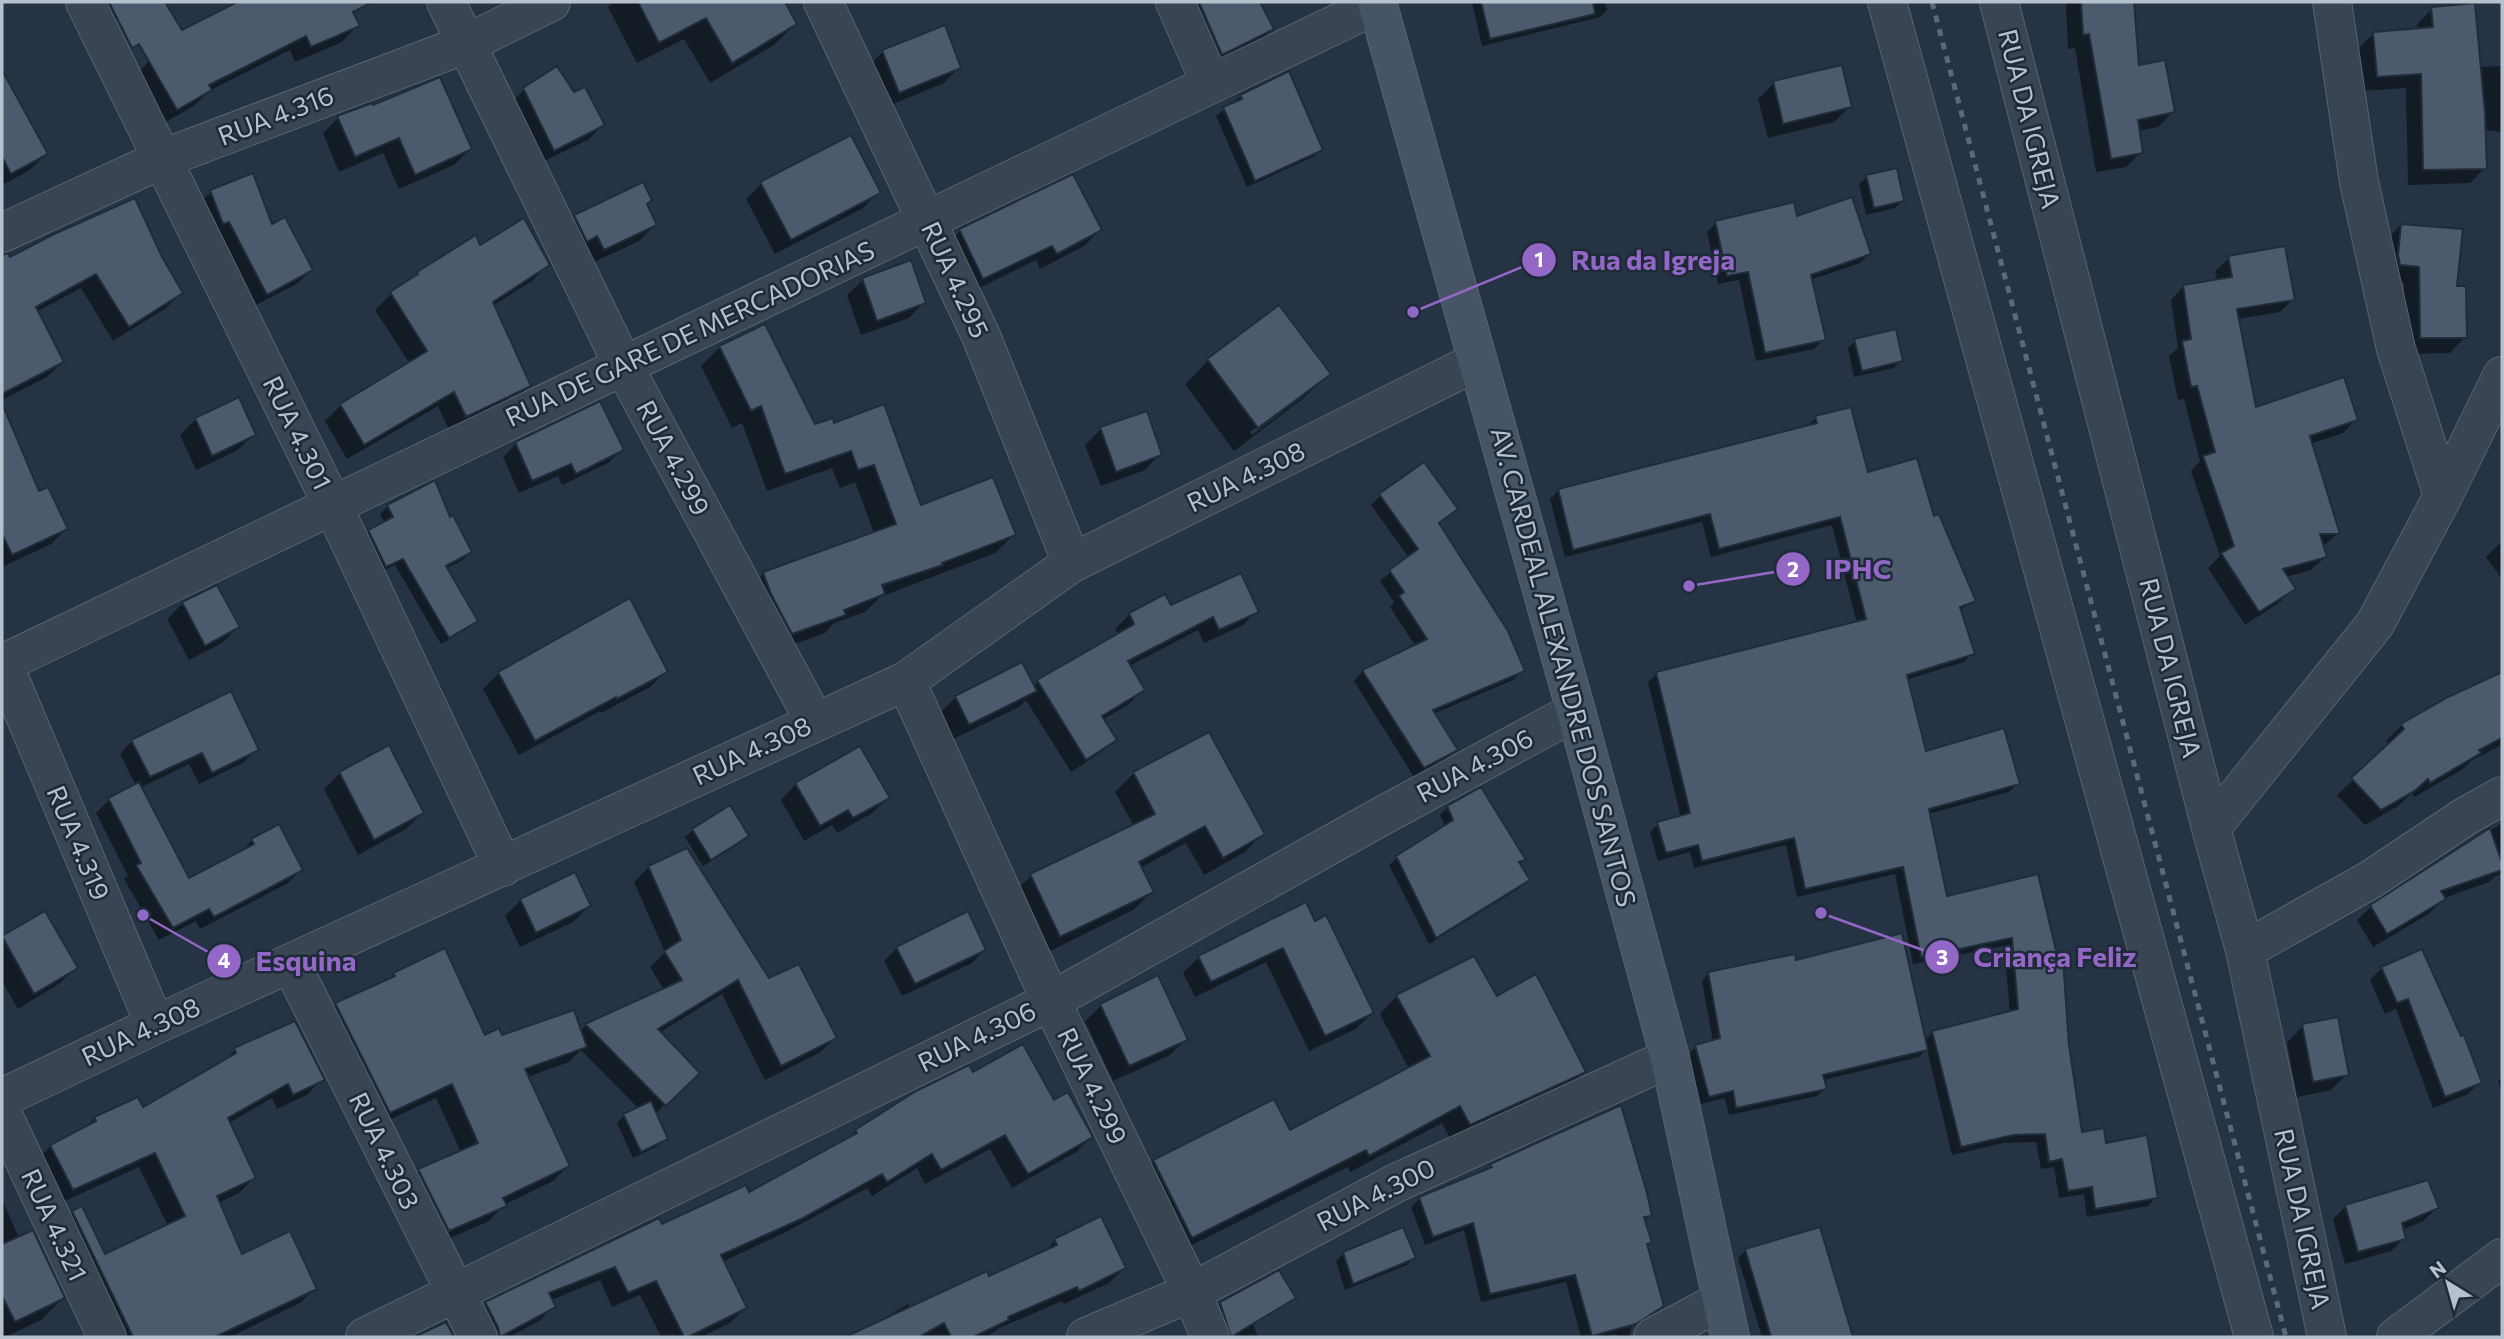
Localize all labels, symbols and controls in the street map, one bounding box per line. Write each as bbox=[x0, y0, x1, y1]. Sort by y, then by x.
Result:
street label: RUA DA IGREJA bbox=[1993, 26, 2068, 212]
street label: RUA 4.316 bbox=[213, 78, 338, 151]
street label: RUA 4.295 bbox=[916, 216, 997, 342]
street label: RUA DE GARE DE MERCADORIAS bbox=[500, 233, 879, 432]
callout: Rua da Igreja bbox=[1522, 235, 1749, 284]
text: Rua da Igreja bbox=[1571, 242, 1735, 276]
text: 1 bbox=[1534, 246, 1544, 271]
street label: RUA 4.301 bbox=[258, 370, 339, 494]
street label: RUA 4.299 bbox=[631, 395, 717, 520]
street label: AV. CARDEAL ALEXANDRE DOS SANTOS bbox=[1485, 423, 1644, 910]
street label: RUA 4.308 bbox=[1181, 434, 1309, 517]
callout: IPHC bbox=[1776, 545, 1906, 594]
text: IPHC bbox=[1824, 551, 1892, 585]
text: 2 bbox=[1787, 556, 1799, 581]
street label: RUA DA IGREJA bbox=[2134, 575, 2209, 761]
street label: RUA 4.308 bbox=[687, 709, 816, 791]
street label: RUA 4.306 bbox=[1411, 721, 1538, 808]
street label: RUA 4.319 bbox=[41, 781, 117, 904]
callout: Criança Feliz bbox=[1924, 933, 2151, 982]
callout: Esquina bbox=[207, 937, 371, 986]
text: Criança Feliz bbox=[1973, 939, 2137, 973]
text: Esquina bbox=[256, 943, 356, 977]
text: 3 bbox=[1936, 944, 1948, 969]
text: 4 bbox=[218, 947, 231, 972]
street label: RUA 4.308 bbox=[76, 990, 205, 1072]
street label: RUA 4.306 bbox=[912, 994, 1040, 1077]
street label: RUA 4.299 bbox=[1052, 1022, 1135, 1149]
street label: RUA 4.303 bbox=[344, 1087, 427, 1214]
street label: RUA DA IGREJA bbox=[2269, 1125, 2338, 1312]
street label: RUA 4.300 bbox=[1311, 1151, 1440, 1237]
street label: RUA 4.321 bbox=[16, 1163, 95, 1285]
north arrow bbox=[2413, 1248, 2483, 1318]
text: N bbox=[2425, 1256, 2450, 1283]

